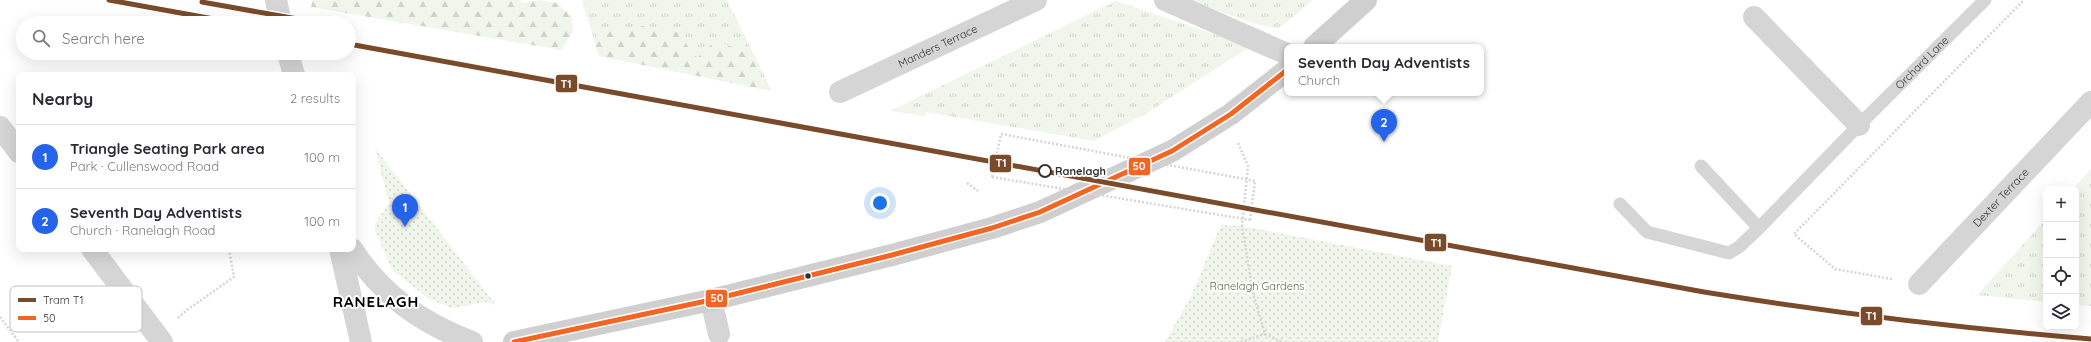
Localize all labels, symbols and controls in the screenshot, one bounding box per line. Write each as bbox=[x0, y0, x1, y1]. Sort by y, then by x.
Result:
search box bbox=[16, 16, 356, 60]
street label: Manders Terrace bbox=[896, 22, 980, 71]
icon: search bbox=[30, 27, 52, 49]
text: Search here bbox=[62, 29, 145, 48]
street label: Orchard Lane bbox=[1892, 33, 1952, 92]
popup bbox=[1284, 44, 1484, 96]
text: Seventh Day Adventists bbox=[1298, 53, 1470, 72]
text: Church bbox=[1298, 72, 1340, 88]
line badge: T1 bbox=[555, 74, 578, 93]
text: T1 bbox=[560, 77, 572, 91]
text: Nearby bbox=[32, 88, 93, 109]
text: 2 results bbox=[290, 90, 340, 106]
pin: 2 bbox=[1371, 109, 1397, 142]
text: Triangle Seating Park area bbox=[70, 139, 265, 158]
text: 1 bbox=[42, 149, 48, 165]
text: 100 m bbox=[304, 149, 340, 165]
line badge: T1 bbox=[989, 154, 1012, 173]
text: T1 bbox=[995, 156, 1007, 170]
line badge: 50 bbox=[1128, 157, 1151, 176]
text: Park · Cullenswood Road bbox=[70, 158, 219, 174]
text: 50 bbox=[1132, 159, 1146, 173]
marker: Ranelagh bbox=[1038, 164, 1052, 178]
place label: Ranelagh bbox=[1055, 164, 1106, 178]
street label: Dexter Terrace bbox=[1970, 165, 2032, 230]
map controls bbox=[2043, 186, 2079, 330]
button: + bbox=[2043, 186, 2079, 222]
your location bbox=[870, 193, 890, 213]
pin: 1 bbox=[392, 194, 418, 227]
text: Seventh Day Adventists bbox=[70, 203, 242, 222]
text: 2 bbox=[41, 213, 49, 229]
text: 100 m bbox=[304, 213, 340, 229]
text: Church · Ranelagh Road bbox=[70, 222, 215, 238]
button: − bbox=[2043, 222, 2079, 258]
line badge: T1 bbox=[1424, 233, 1447, 252]
text: T1 bbox=[1430, 236, 1442, 250]
button: locate bbox=[2043, 258, 2079, 294]
unlabelled marker bbox=[803, 271, 813, 281]
park label: Ranelagh Gardens bbox=[1210, 279, 1304, 293]
legend bbox=[10, 286, 142, 332]
line badge: 50 bbox=[705, 289, 728, 308]
text: 50 bbox=[710, 291, 724, 305]
district label: RANELAGH bbox=[333, 292, 419, 311]
text: Tram T1 bbox=[43, 293, 84, 307]
button: layers bbox=[2043, 294, 2079, 330]
line badge: T1 bbox=[1860, 306, 1883, 326]
text: T1 bbox=[1865, 309, 1877, 323]
text: 50 bbox=[43, 311, 56, 325]

